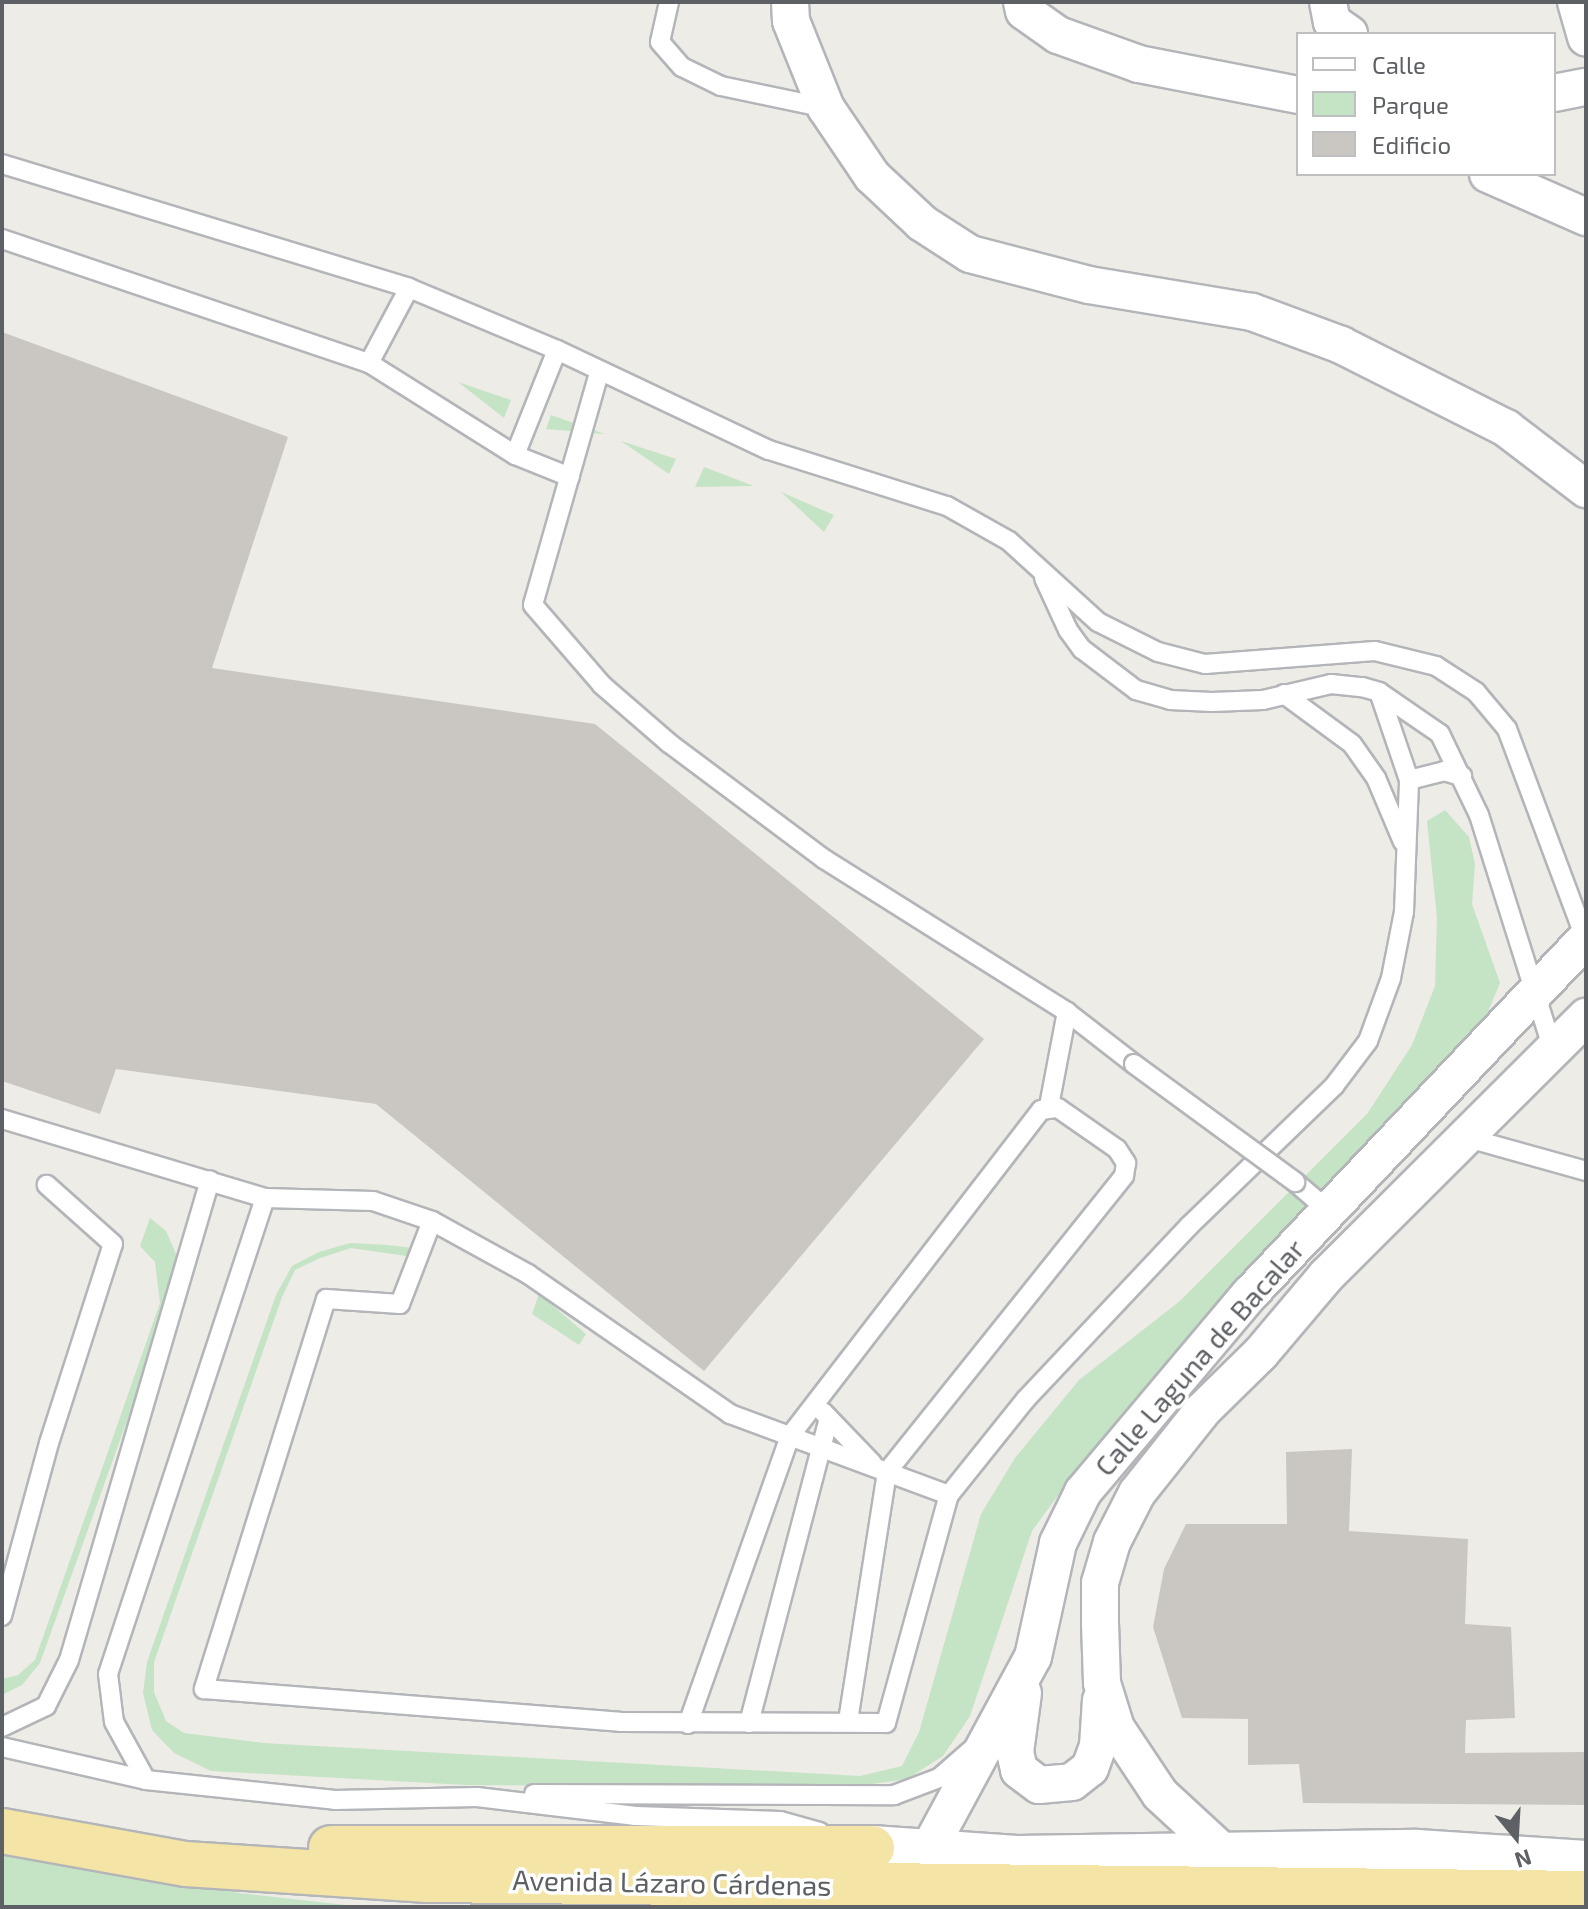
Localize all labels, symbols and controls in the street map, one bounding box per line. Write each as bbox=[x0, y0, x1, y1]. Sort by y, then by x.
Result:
legend bbox=[1296, 32, 1556, 176]
text: Calle bbox=[1372, 50, 1426, 79]
text: Parque bbox=[1372, 90, 1449, 119]
text: Edificio bbox=[1372, 130, 1451, 159]
street label: Calle Laguna de Bacalar bbox=[1087, 1232, 1311, 1482]
north arrow bbox=[1476, 1797, 1556, 1877]
text: N bbox=[1512, 1845, 1535, 1875]
street label: Avenida Lázaro Cárdenas bbox=[512, 1862, 832, 1902]

